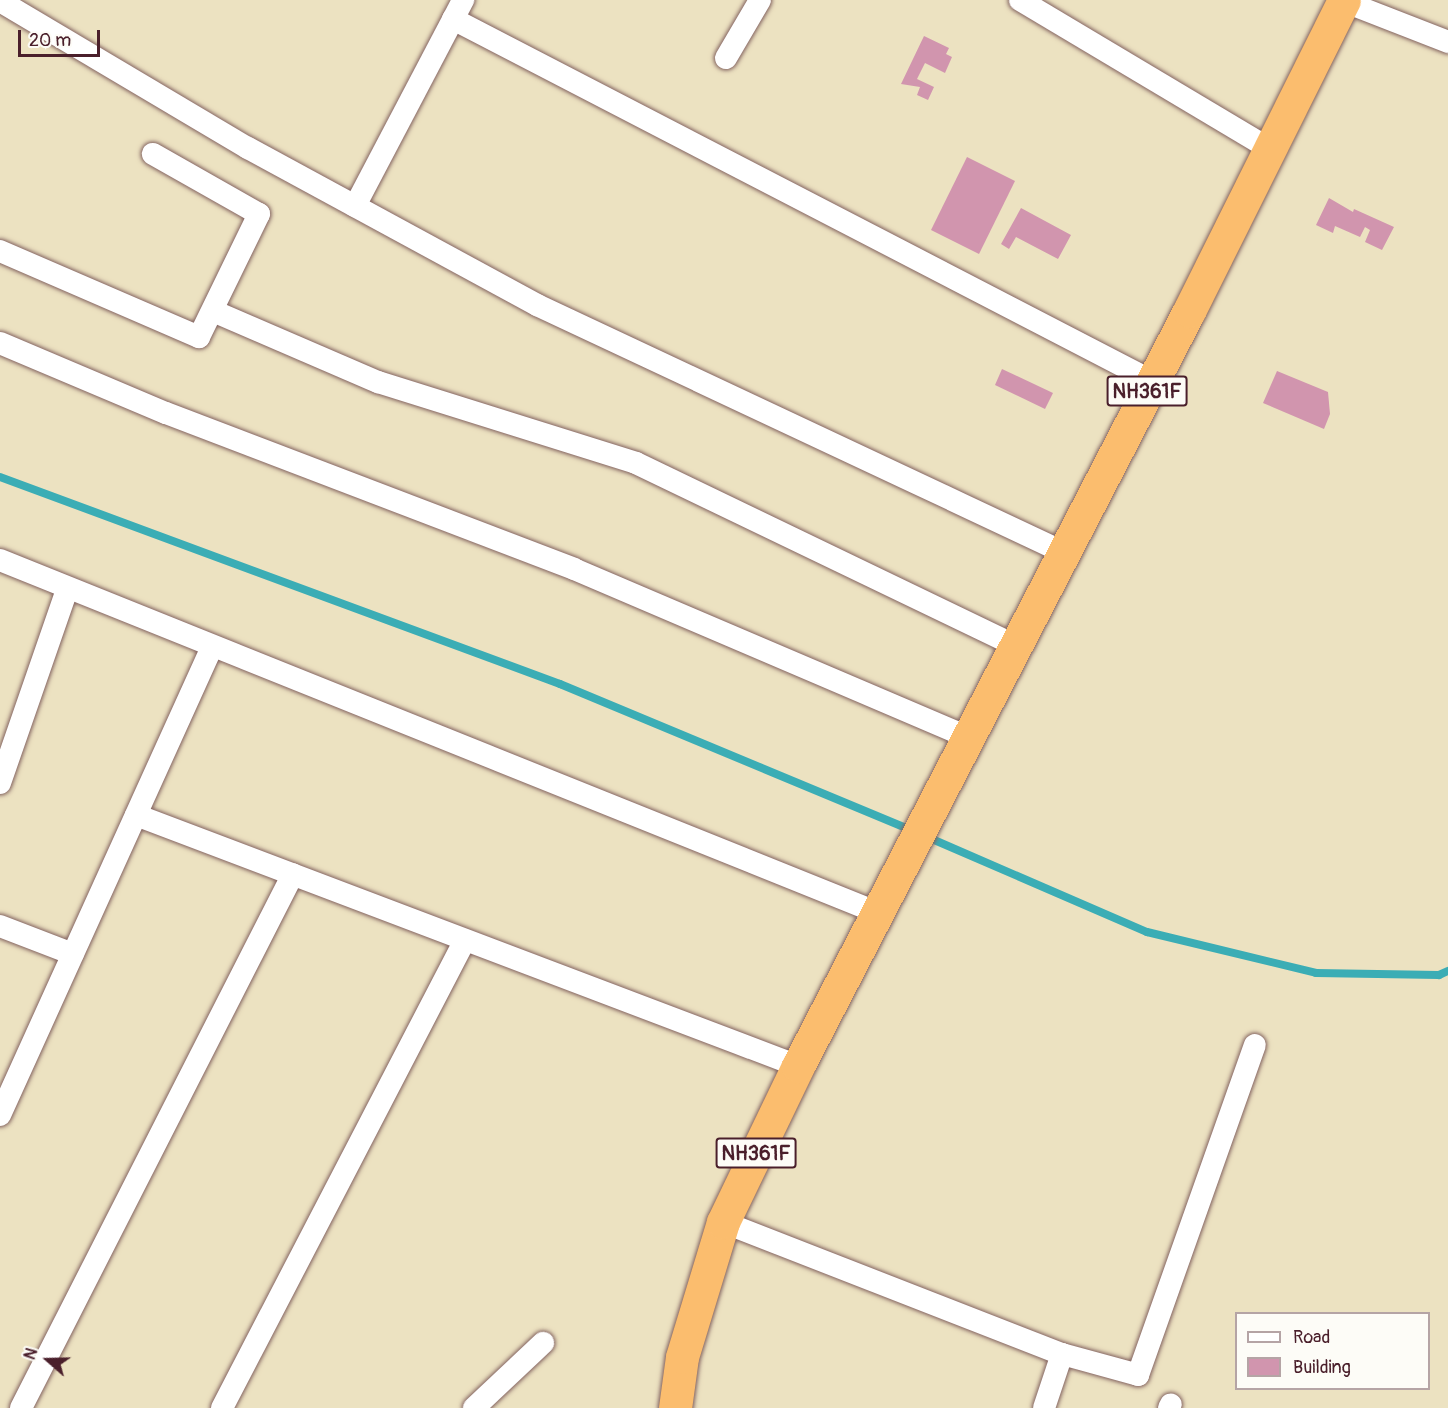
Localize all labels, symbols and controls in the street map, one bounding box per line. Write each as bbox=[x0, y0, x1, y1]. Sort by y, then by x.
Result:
scale bar bbox=[21, 18, 104, 56]
text: 20 m bbox=[29, 29, 71, 52]
road number: NH361F bbox=[1106, 374, 1188, 408]
road number: NH361F bbox=[716, 1136, 796, 1170]
legend bbox=[1235, 1312, 1430, 1390]
text: Road bbox=[1293, 1326, 1330, 1349]
north arrow bbox=[18, 1330, 78, 1390]
text: N bbox=[20, 1345, 42, 1362]
text: Building bbox=[1293, 1356, 1351, 1379]

